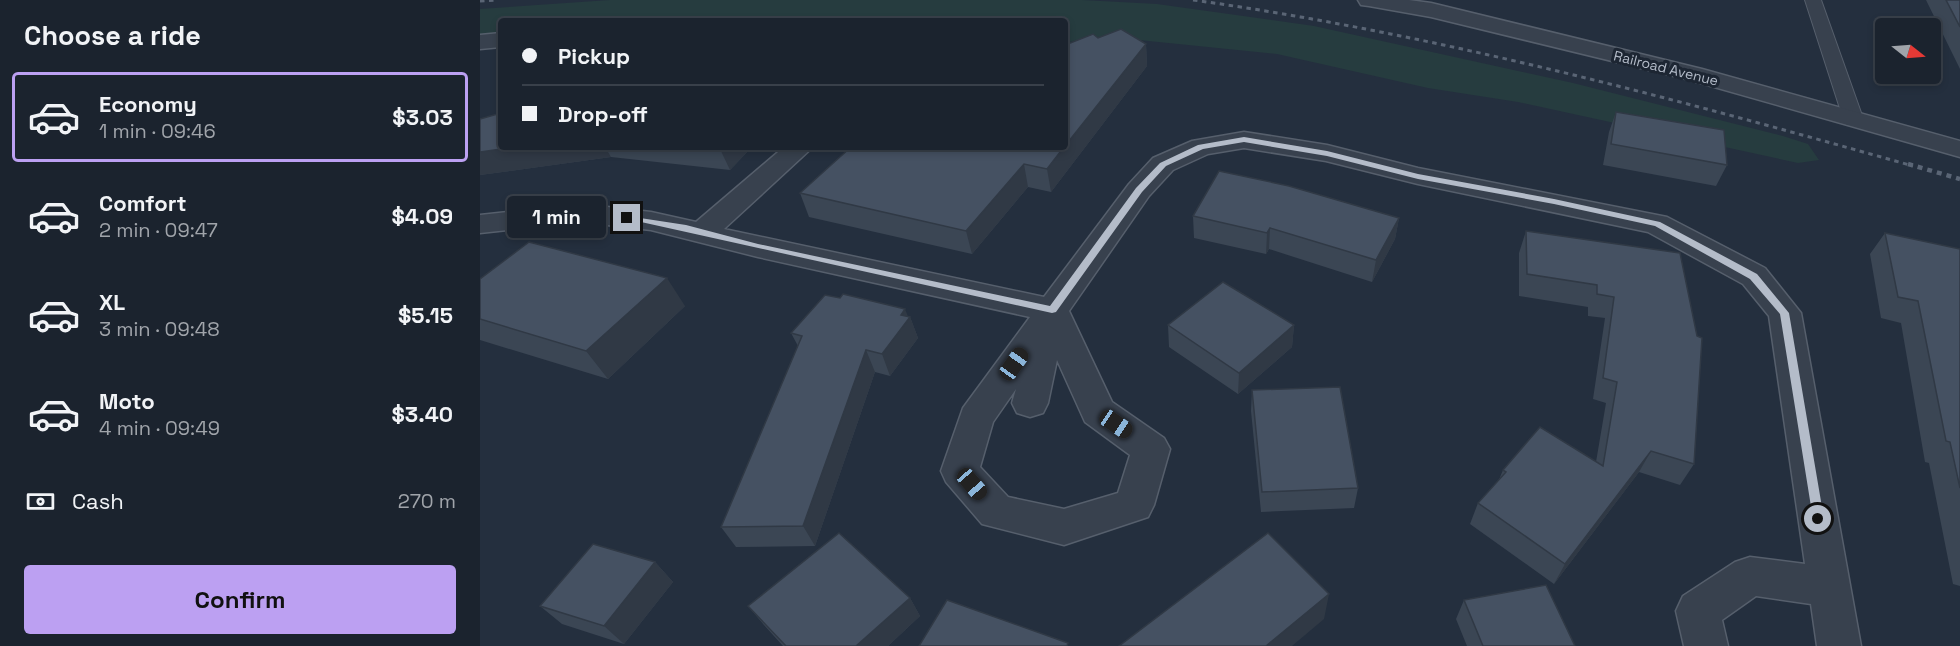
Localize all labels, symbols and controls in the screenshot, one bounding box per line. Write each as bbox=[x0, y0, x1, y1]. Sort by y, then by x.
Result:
text: Choose a ride bbox=[24, 18, 201, 53]
north arrow bbox=[1875, 18, 1941, 84]
map controls bbox=[1875, 18, 1941, 84]
text: Pickup bbox=[558, 42, 630, 70]
street label: Railroad Avenue bbox=[1612, 46, 1720, 90]
icon: car bbox=[27, 90, 81, 144]
text: Economy bbox=[99, 90, 197, 118]
text: Drop-off bbox=[558, 100, 648, 128]
text: $3.03 bbox=[392, 103, 453, 131]
text: 1 min · 09:46 bbox=[99, 118, 216, 144]
icon: car bbox=[27, 189, 81, 243]
text: Comfort bbox=[99, 189, 187, 217]
callout: 1 min bbox=[507, 197, 606, 239]
text: $4.09 bbox=[392, 202, 453, 230]
text: 1 min bbox=[532, 204, 581, 230]
route end bbox=[613, 204, 640, 231]
text: 2 min · 09:47 bbox=[99, 217, 218, 243]
icon: car bbox=[27, 288, 81, 342]
text: XL bbox=[99, 288, 125, 316]
text: $5.15 bbox=[398, 301, 453, 329]
text: 3 min · 09:48 bbox=[99, 316, 220, 342]
car bbox=[996, 344, 1032, 384]
icon: car bbox=[27, 387, 81, 441]
text: Moto bbox=[99, 387, 155, 415]
text: $3.40 bbox=[391, 400, 453, 428]
car bbox=[1096, 406, 1136, 442]
text: 4 min · 09:49 bbox=[99, 415, 220, 441]
car bbox=[953, 465, 991, 503]
icon: cash bbox=[24, 485, 57, 518]
text: Cash bbox=[72, 487, 124, 515]
text: 270 m bbox=[398, 488, 456, 514]
route start bbox=[1804, 505, 1831, 532]
button: Confirm bbox=[24, 565, 456, 634]

